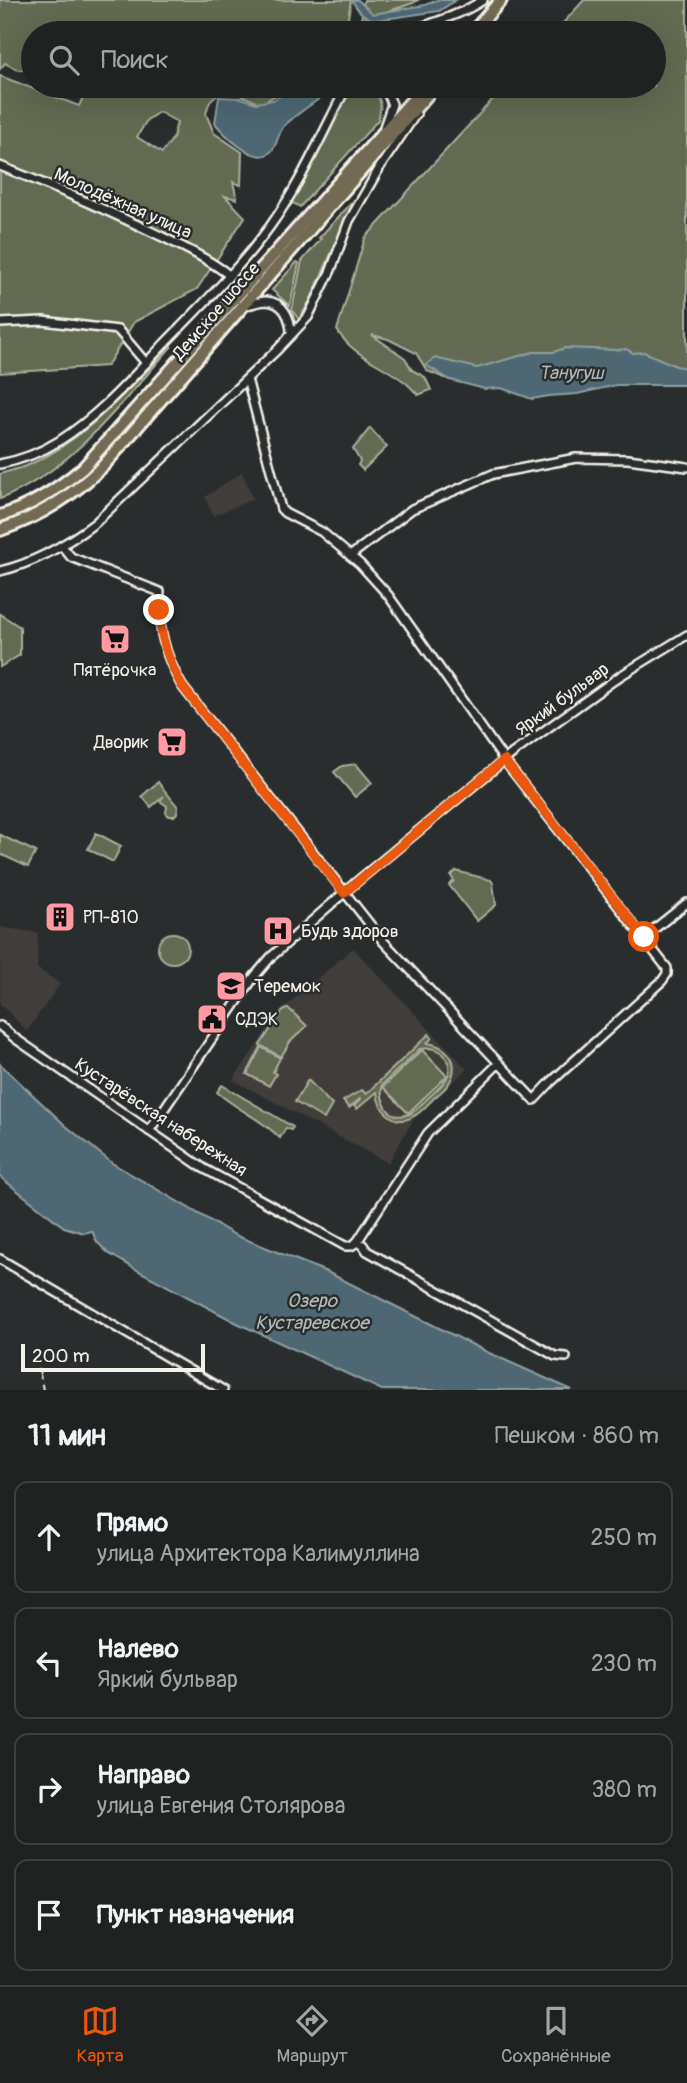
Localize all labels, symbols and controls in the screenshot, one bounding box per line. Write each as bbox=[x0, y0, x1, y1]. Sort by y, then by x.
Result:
search box bbox=[21, 21, 666, 98]
icon: search bbox=[45, 41, 83, 79]
text: Поиск bbox=[101, 44, 169, 76]
street label: Молодёжная улица bbox=[50, 163, 195, 244]
street label: Демское шоссе bbox=[167, 258, 265, 366]
water label: Танугуш bbox=[538, 361, 605, 385]
route end bbox=[143, 594, 174, 625]
supermarket icon: Пятёрочка bbox=[98, 622, 132, 656]
street label: Яркий бульвар bbox=[511, 658, 614, 741]
place label: Пятёрочка bbox=[74, 659, 156, 682]
supermarket icon: Дворик bbox=[155, 725, 189, 759]
place label: Дворик bbox=[93, 731, 149, 754]
building icon: РП-810 bbox=[43, 900, 77, 934]
place label: РП-810 bbox=[83, 906, 139, 929]
hospital icon: Будь здоров bbox=[261, 914, 295, 948]
place label: Будь здоров bbox=[301, 920, 399, 943]
route start bbox=[628, 921, 659, 952]
school or university icon: Теремок bbox=[214, 969, 248, 1003]
place label: Теремок bbox=[254, 975, 321, 998]
public building icon: СДЭК bbox=[195, 1002, 229, 1036]
place label: СДЭК bbox=[235, 1008, 278, 1031]
street label: Кустарёвская набережная bbox=[70, 1053, 251, 1182]
water label: Озеро Кустаревское bbox=[255, 1289, 370, 1335]
scale bar bbox=[21, 1341, 205, 1373]
text: 200 m bbox=[32, 1344, 90, 1368]
text: 11 мин bbox=[28, 1417, 106, 1454]
text: Пешком · 860 m bbox=[495, 1421, 659, 1450]
text: Прямо bbox=[97, 1507, 168, 1539]
icon: ahead bbox=[30, 1518, 68, 1556]
text: 250 m bbox=[591, 1523, 657, 1552]
text: улица Архитектора Калимуллина bbox=[97, 1539, 420, 1568]
text: Налево bbox=[97, 1633, 179, 1665]
icon: left bbox=[30, 1644, 68, 1682]
text: 230 m bbox=[591, 1649, 657, 1678]
text: Яркий бульвар bbox=[97, 1665, 238, 1694]
text: Направо bbox=[97, 1759, 190, 1791]
icon: right bbox=[30, 1770, 68, 1808]
text: 380 m bbox=[591, 1775, 657, 1804]
text: улица Евгения Столярова bbox=[97, 1791, 345, 1820]
icon: arrive bbox=[30, 1896, 68, 1934]
text: Пункт назначения bbox=[97, 1899, 294, 1931]
tab: Карта bbox=[76, 2002, 124, 2068]
tab: Маршрут bbox=[277, 2002, 348, 2068]
tab: Сохранённые bbox=[501, 2002, 611, 2068]

